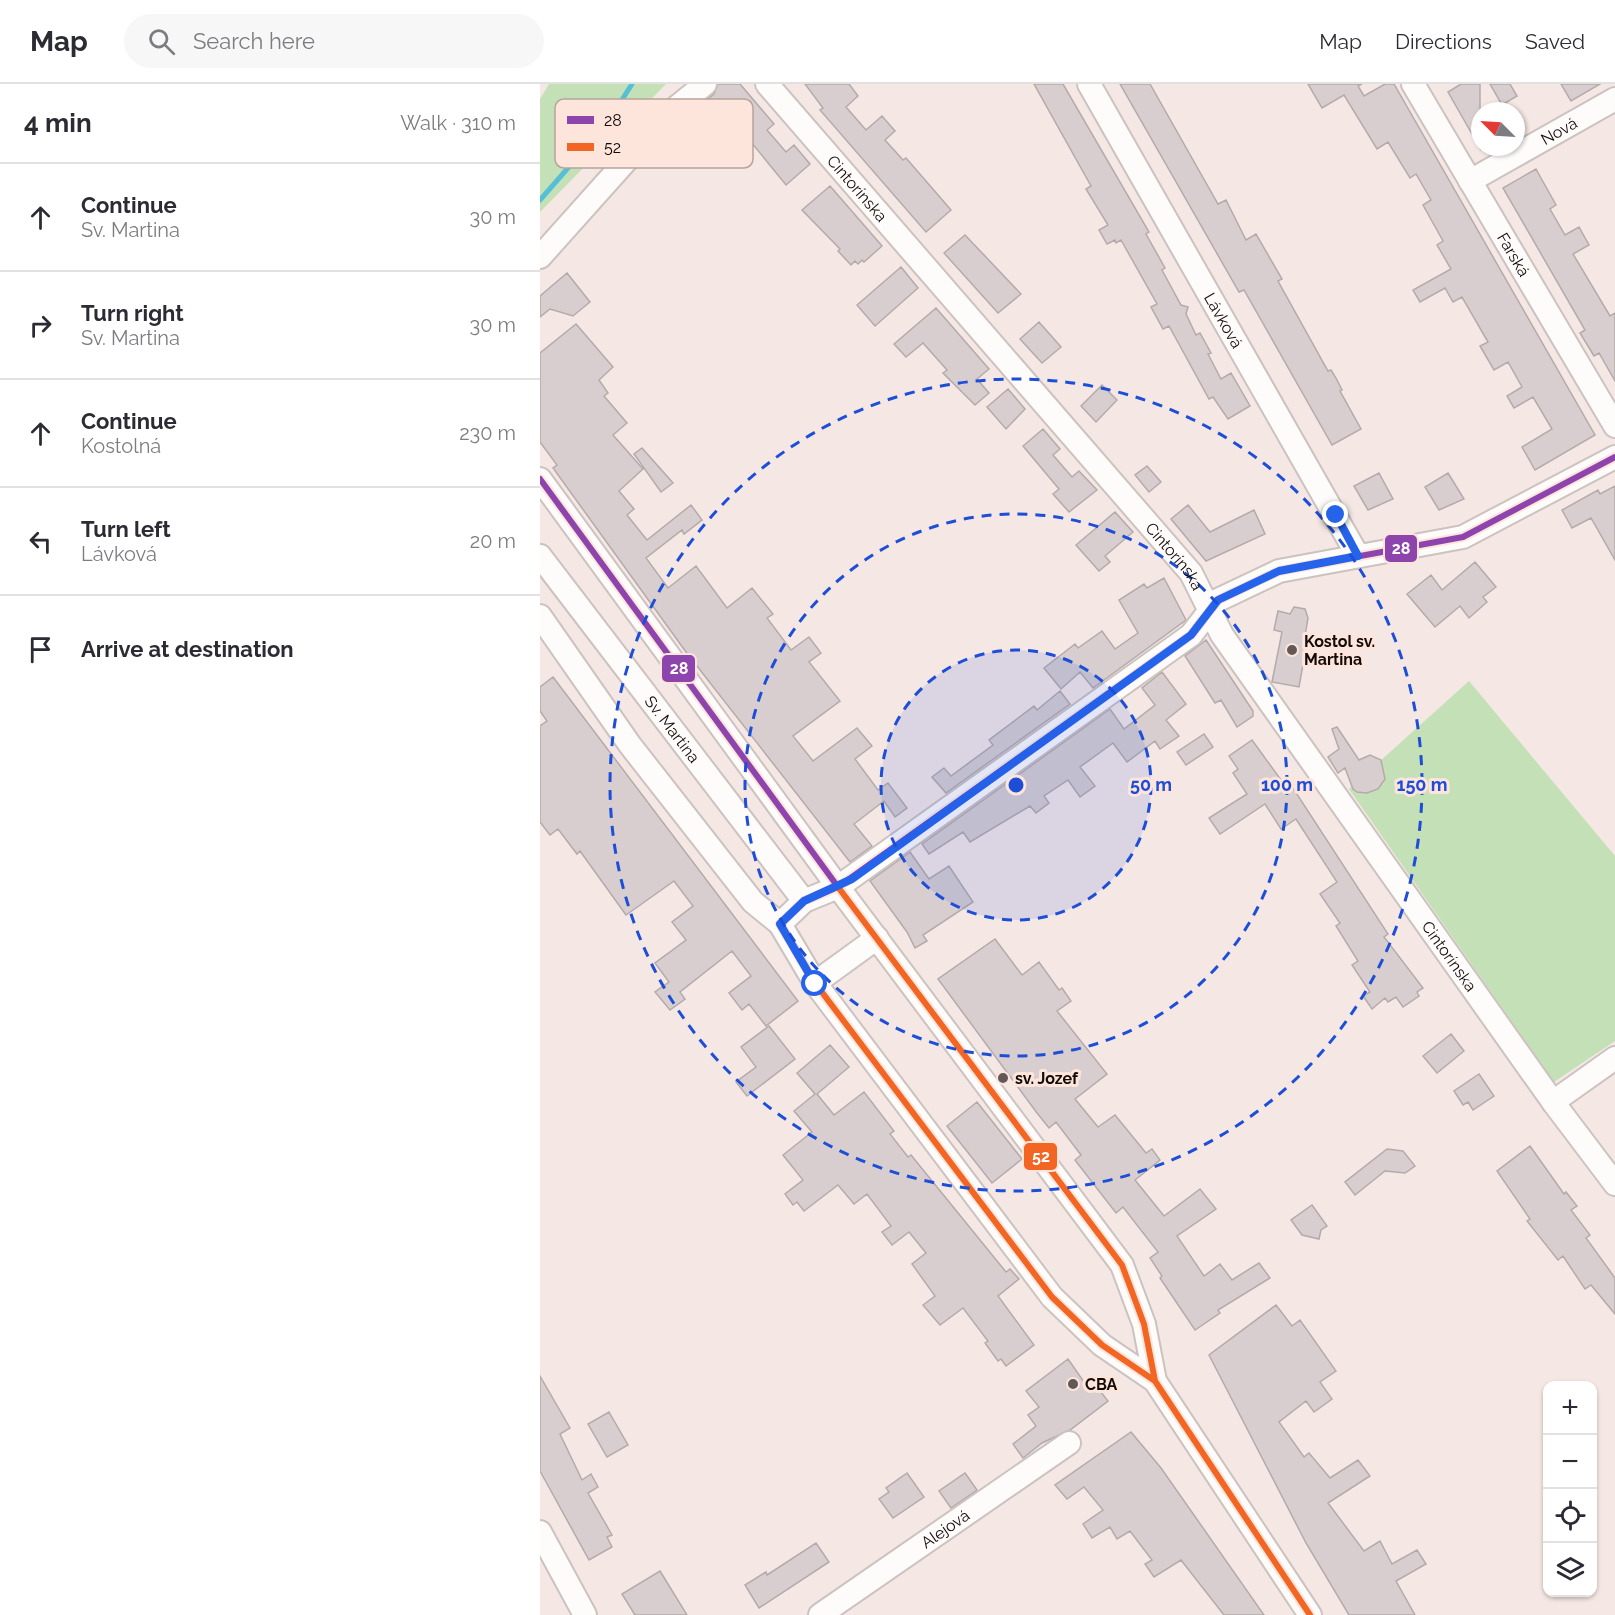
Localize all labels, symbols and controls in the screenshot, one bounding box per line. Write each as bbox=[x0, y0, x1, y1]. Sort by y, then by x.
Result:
search box bbox=[124, 14, 544, 68]
text: Map bbox=[30, 25, 88, 58]
icon: search bbox=[145, 25, 178, 58]
text: Search here bbox=[193, 28, 315, 54]
text: Map bbox=[1319, 29, 1362, 54]
text: Directions bbox=[1395, 29, 1492, 54]
text: Saved bbox=[1525, 29, 1585, 54]
legend bbox=[555, 99, 753, 168]
north arrow bbox=[1471, 102, 1525, 156]
text: 4 min bbox=[24, 108, 92, 138]
text: Walk · 310 m bbox=[400, 111, 516, 135]
text: 28 bbox=[604, 111, 622, 130]
street label: Nová bbox=[1538, 113, 1580, 149]
text: 52 bbox=[604, 138, 621, 157]
street label: Cintorínska bbox=[823, 151, 891, 226]
text: Continue bbox=[81, 192, 177, 218]
icon: ahead bbox=[24, 201, 57, 234]
text: 30 m bbox=[470, 205, 516, 229]
text: Sv. Martina bbox=[81, 218, 180, 242]
street label: Farská bbox=[1493, 229, 1534, 280]
street label: Lávková bbox=[1200, 289, 1247, 352]
text: Turn right bbox=[81, 300, 184, 326]
icon: right bbox=[24, 309, 57, 342]
text: 30 m bbox=[470, 313, 516, 337]
text: Sv. Martina bbox=[81, 326, 180, 350]
text: Continue bbox=[81, 408, 177, 434]
icon: ahead bbox=[24, 417, 57, 450]
text: 230 m bbox=[459, 421, 516, 445]
text: Kostolná bbox=[81, 434, 161, 458]
route end bbox=[1322, 501, 1348, 527]
text: Turn left bbox=[81, 516, 171, 542]
street label: Cintorínska bbox=[1141, 519, 1207, 593]
icon: left bbox=[24, 525, 57, 558]
text: 20 m bbox=[470, 529, 516, 553]
line badge: 28 bbox=[1384, 534, 1418, 563]
text: 28 bbox=[1392, 539, 1410, 558]
text: Lávková bbox=[81, 542, 157, 566]
place label: Kostol sv. Martina bbox=[1304, 632, 1375, 669]
icon: arrive bbox=[24, 633, 57, 666]
text: Arrive at destination bbox=[81, 636, 294, 662]
marker: Kostol sv. Martina bbox=[1285, 643, 1299, 657]
line badge: 28 bbox=[661, 654, 696, 683]
text: 28 bbox=[670, 659, 688, 678]
street label: Sv. Martina bbox=[640, 692, 704, 767]
text: 50 m bbox=[1130, 774, 1172, 795]
text: 100 m bbox=[1261, 774, 1313, 795]
text: 150 m bbox=[1397, 774, 1448, 795]
centre of rings bbox=[1006, 775, 1026, 795]
street label: Cintorínska bbox=[1418, 917, 1481, 995]
route start bbox=[801, 970, 827, 996]
place label: sv. Jozef bbox=[1015, 1069, 1079, 1088]
marker: sv. Jozef bbox=[996, 1071, 1010, 1085]
line badge: 52 bbox=[1023, 1142, 1058, 1171]
text: 52 bbox=[1032, 1147, 1050, 1166]
place label: CBA bbox=[1085, 1375, 1118, 1394]
marker: CBA bbox=[1066, 1377, 1080, 1391]
map controls bbox=[1543, 1381, 1597, 1597]
button: + bbox=[1543, 1381, 1597, 1435]
button: − bbox=[1543, 1435, 1597, 1489]
button: locate bbox=[1543, 1489, 1597, 1543]
street label: Alejová bbox=[918, 1506, 973, 1552]
button: layers bbox=[1543, 1543, 1597, 1597]

